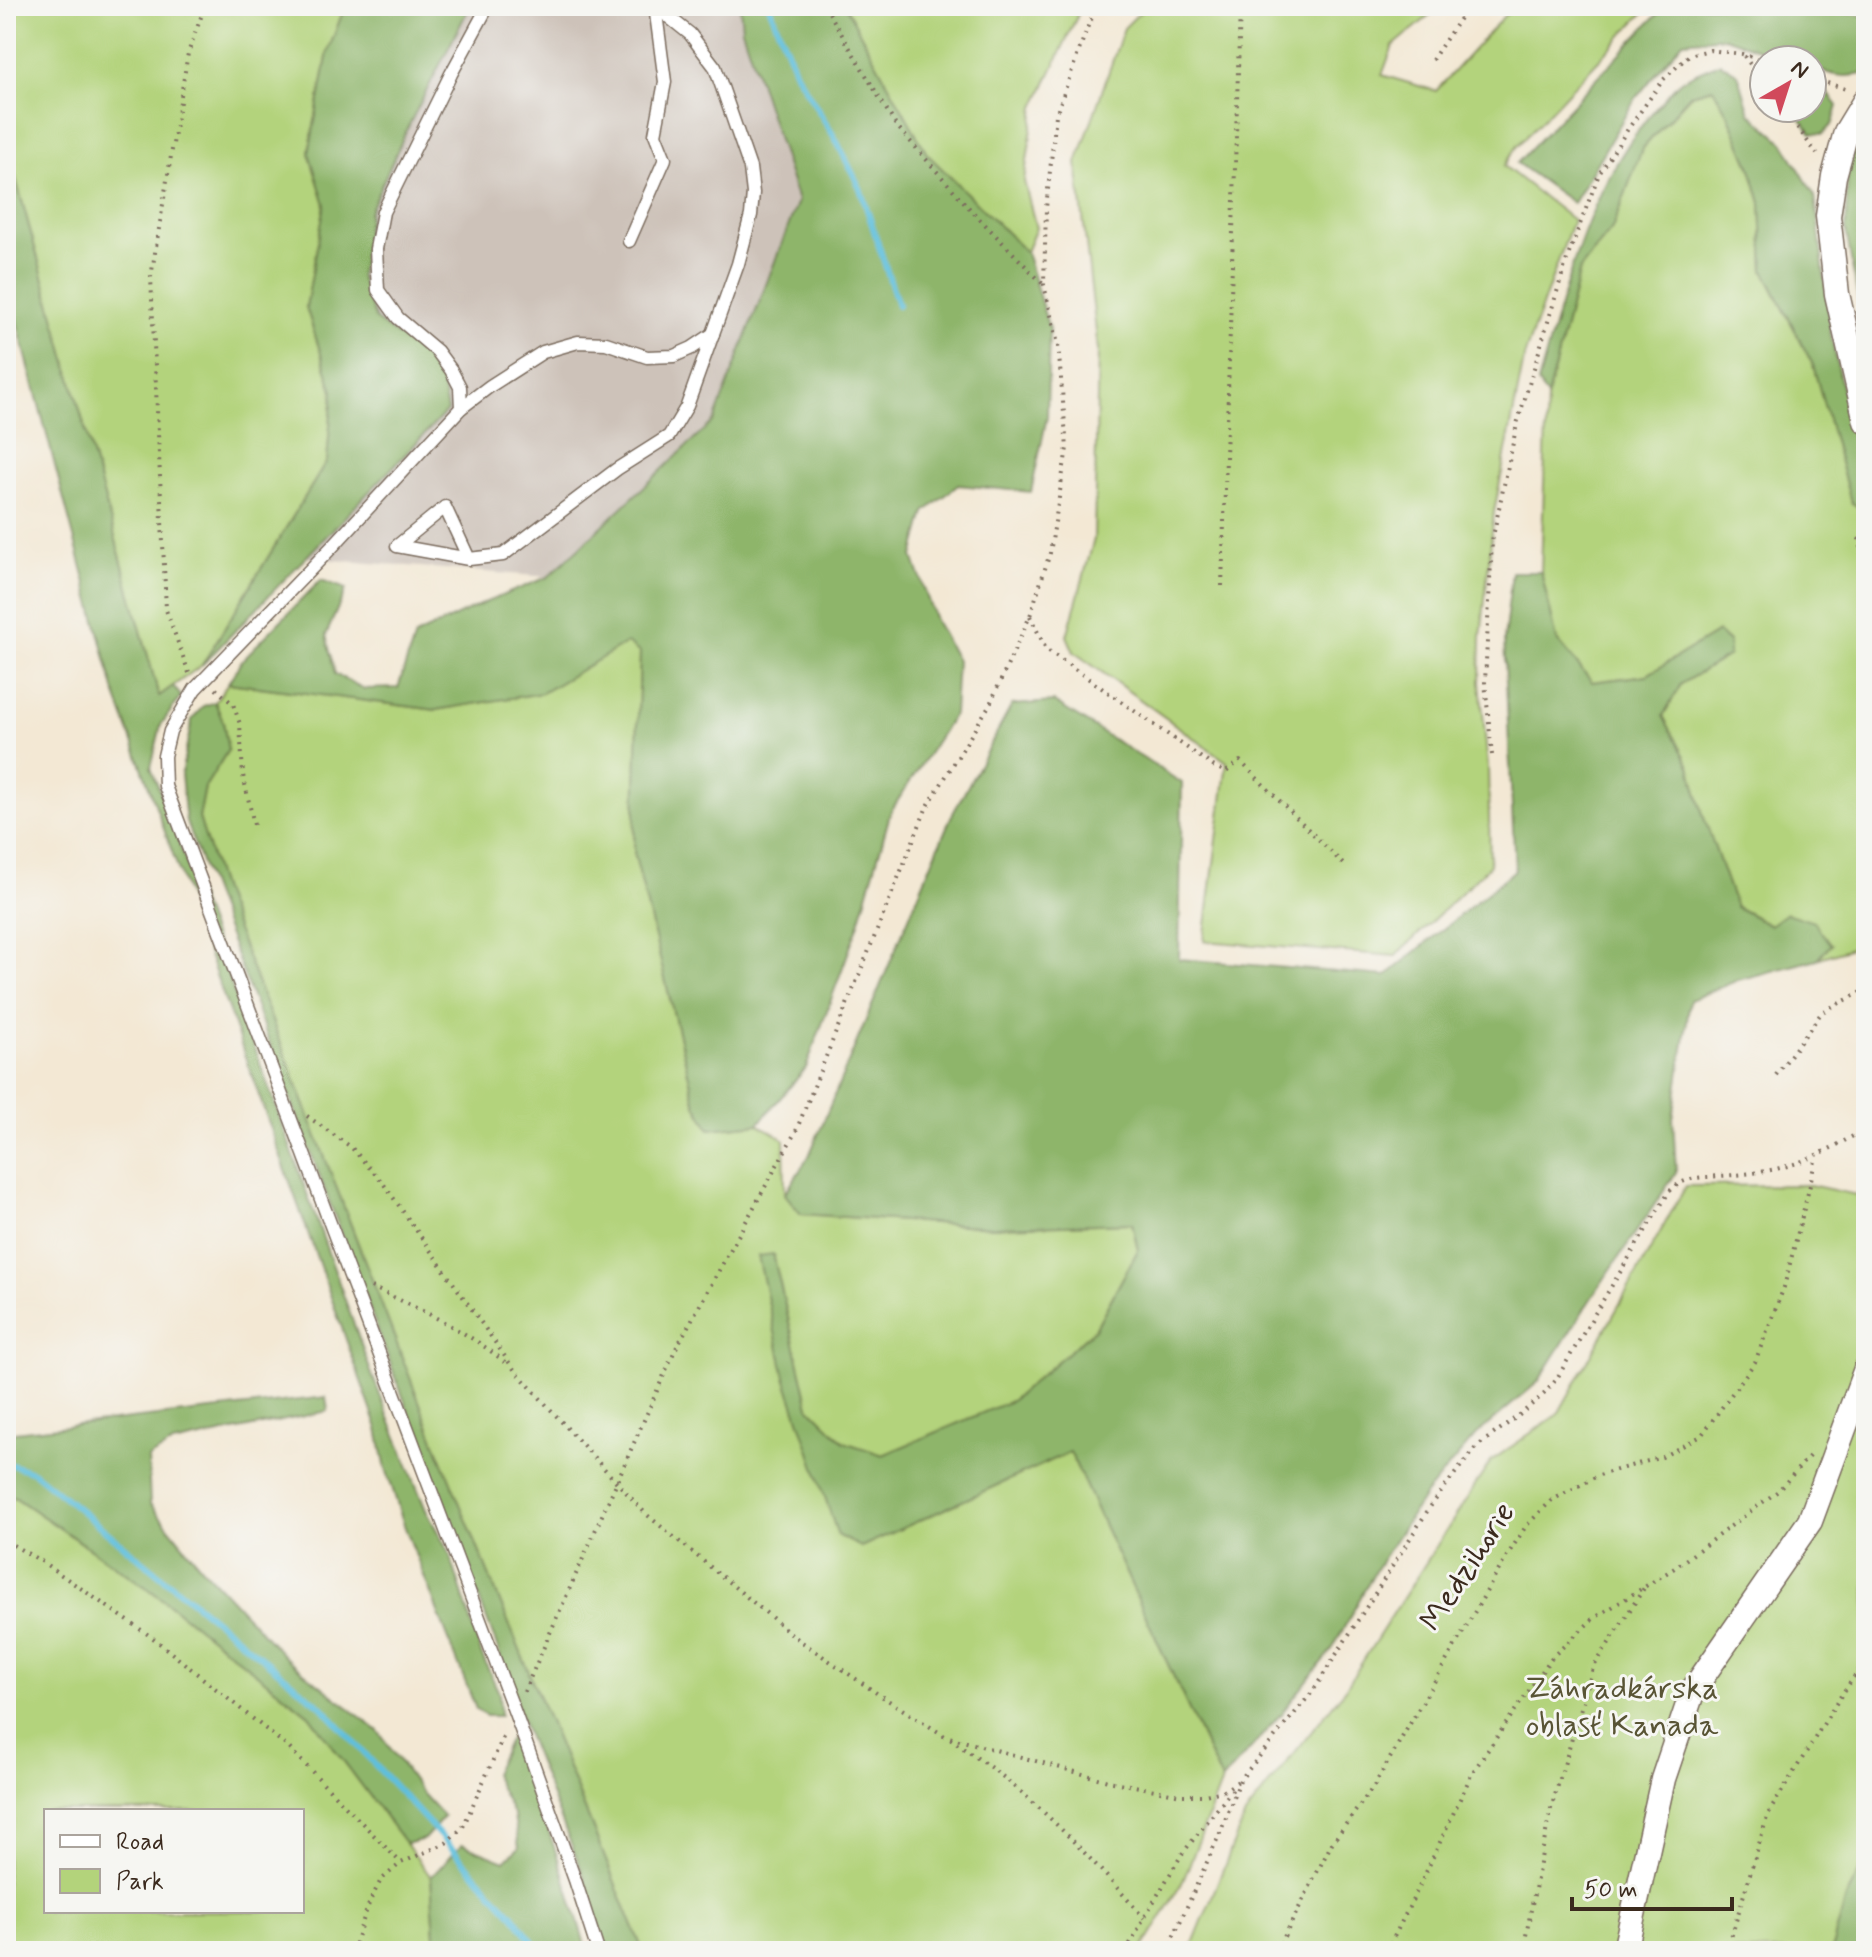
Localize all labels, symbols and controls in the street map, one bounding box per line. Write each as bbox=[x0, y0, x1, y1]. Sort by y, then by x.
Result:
north arrow bbox=[1748, 44, 1828, 124]
text: N bbox=[1785, 55, 1814, 86]
street label: Medzihorie bbox=[1411, 1494, 1525, 1640]
park label: Záhradkárska oblasť Kanada bbox=[1525, 1668, 1719, 1747]
legend bbox=[44, 1809, 304, 1913]
text: Road bbox=[116, 1827, 164, 1858]
scale bar bbox=[1572, 1861, 1732, 1911]
text: Park bbox=[116, 1867, 164, 1898]
text: 50 m bbox=[1584, 1875, 1638, 1906]

